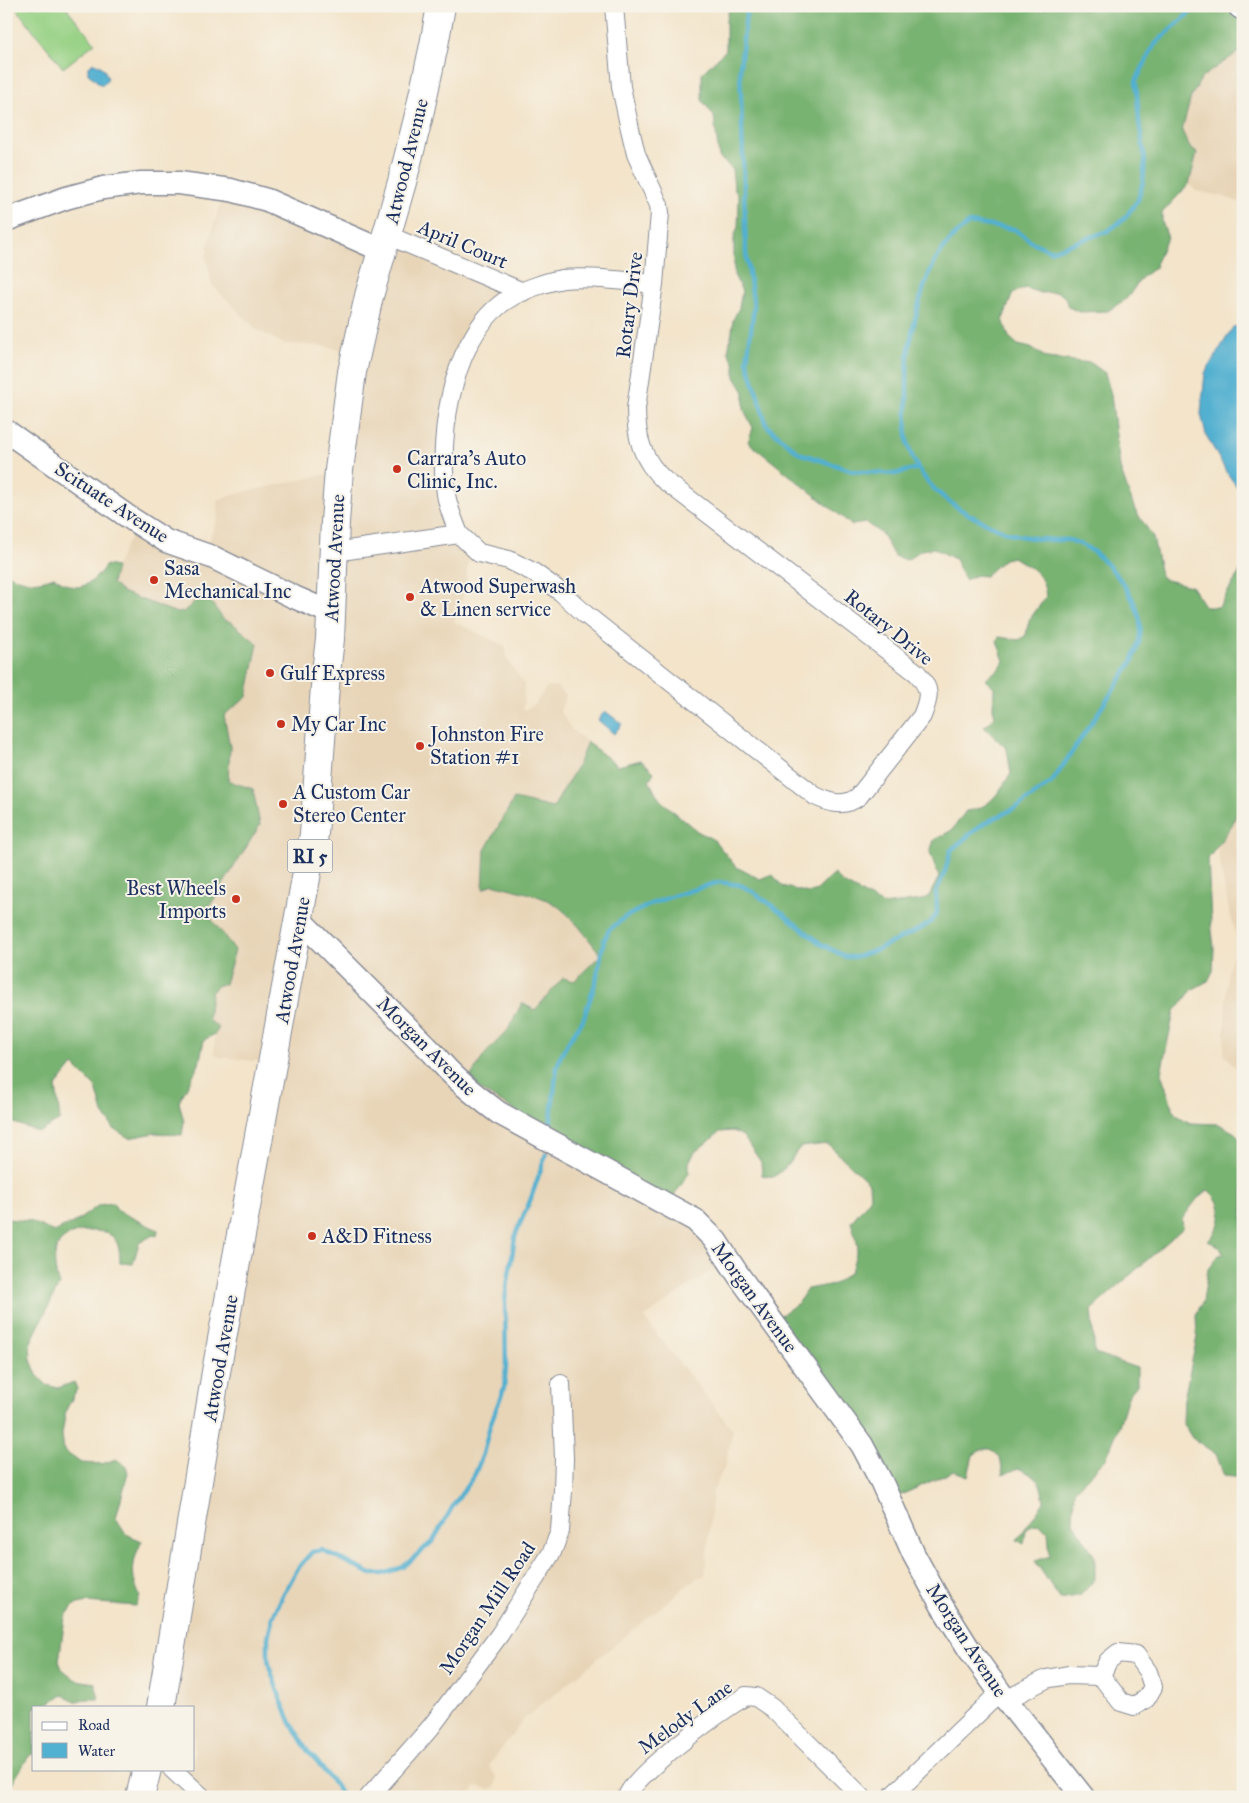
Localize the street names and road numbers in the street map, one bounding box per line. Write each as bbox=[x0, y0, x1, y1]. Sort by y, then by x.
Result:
street label: Atwood Avenue bbox=[379, 96, 433, 227]
street label: April Court bbox=[414, 214, 512, 274]
street label: Rotary Drive bbox=[611, 250, 647, 360]
street label: Scituate Avenue bbox=[50, 456, 174, 548]
street label: Atwood Avenue bbox=[319, 493, 349, 624]
street label: Rotary Drive bbox=[840, 584, 938, 670]
road number: RI 5 bbox=[288, 839, 332, 872]
street label: Atwood Avenue bbox=[269, 895, 315, 1026]
street label: Morgan Avenue bbox=[371, 991, 482, 1102]
street label: Morgan Avenue bbox=[706, 1237, 803, 1358]
street label: Atwood Avenue bbox=[197, 1293, 243, 1424]
street label: Morgan Mill Road bbox=[434, 1537, 541, 1679]
street label: Morgan Avenue bbox=[920, 1579, 1013, 1702]
street label: Melody Lane bbox=[633, 1675, 737, 1759]

